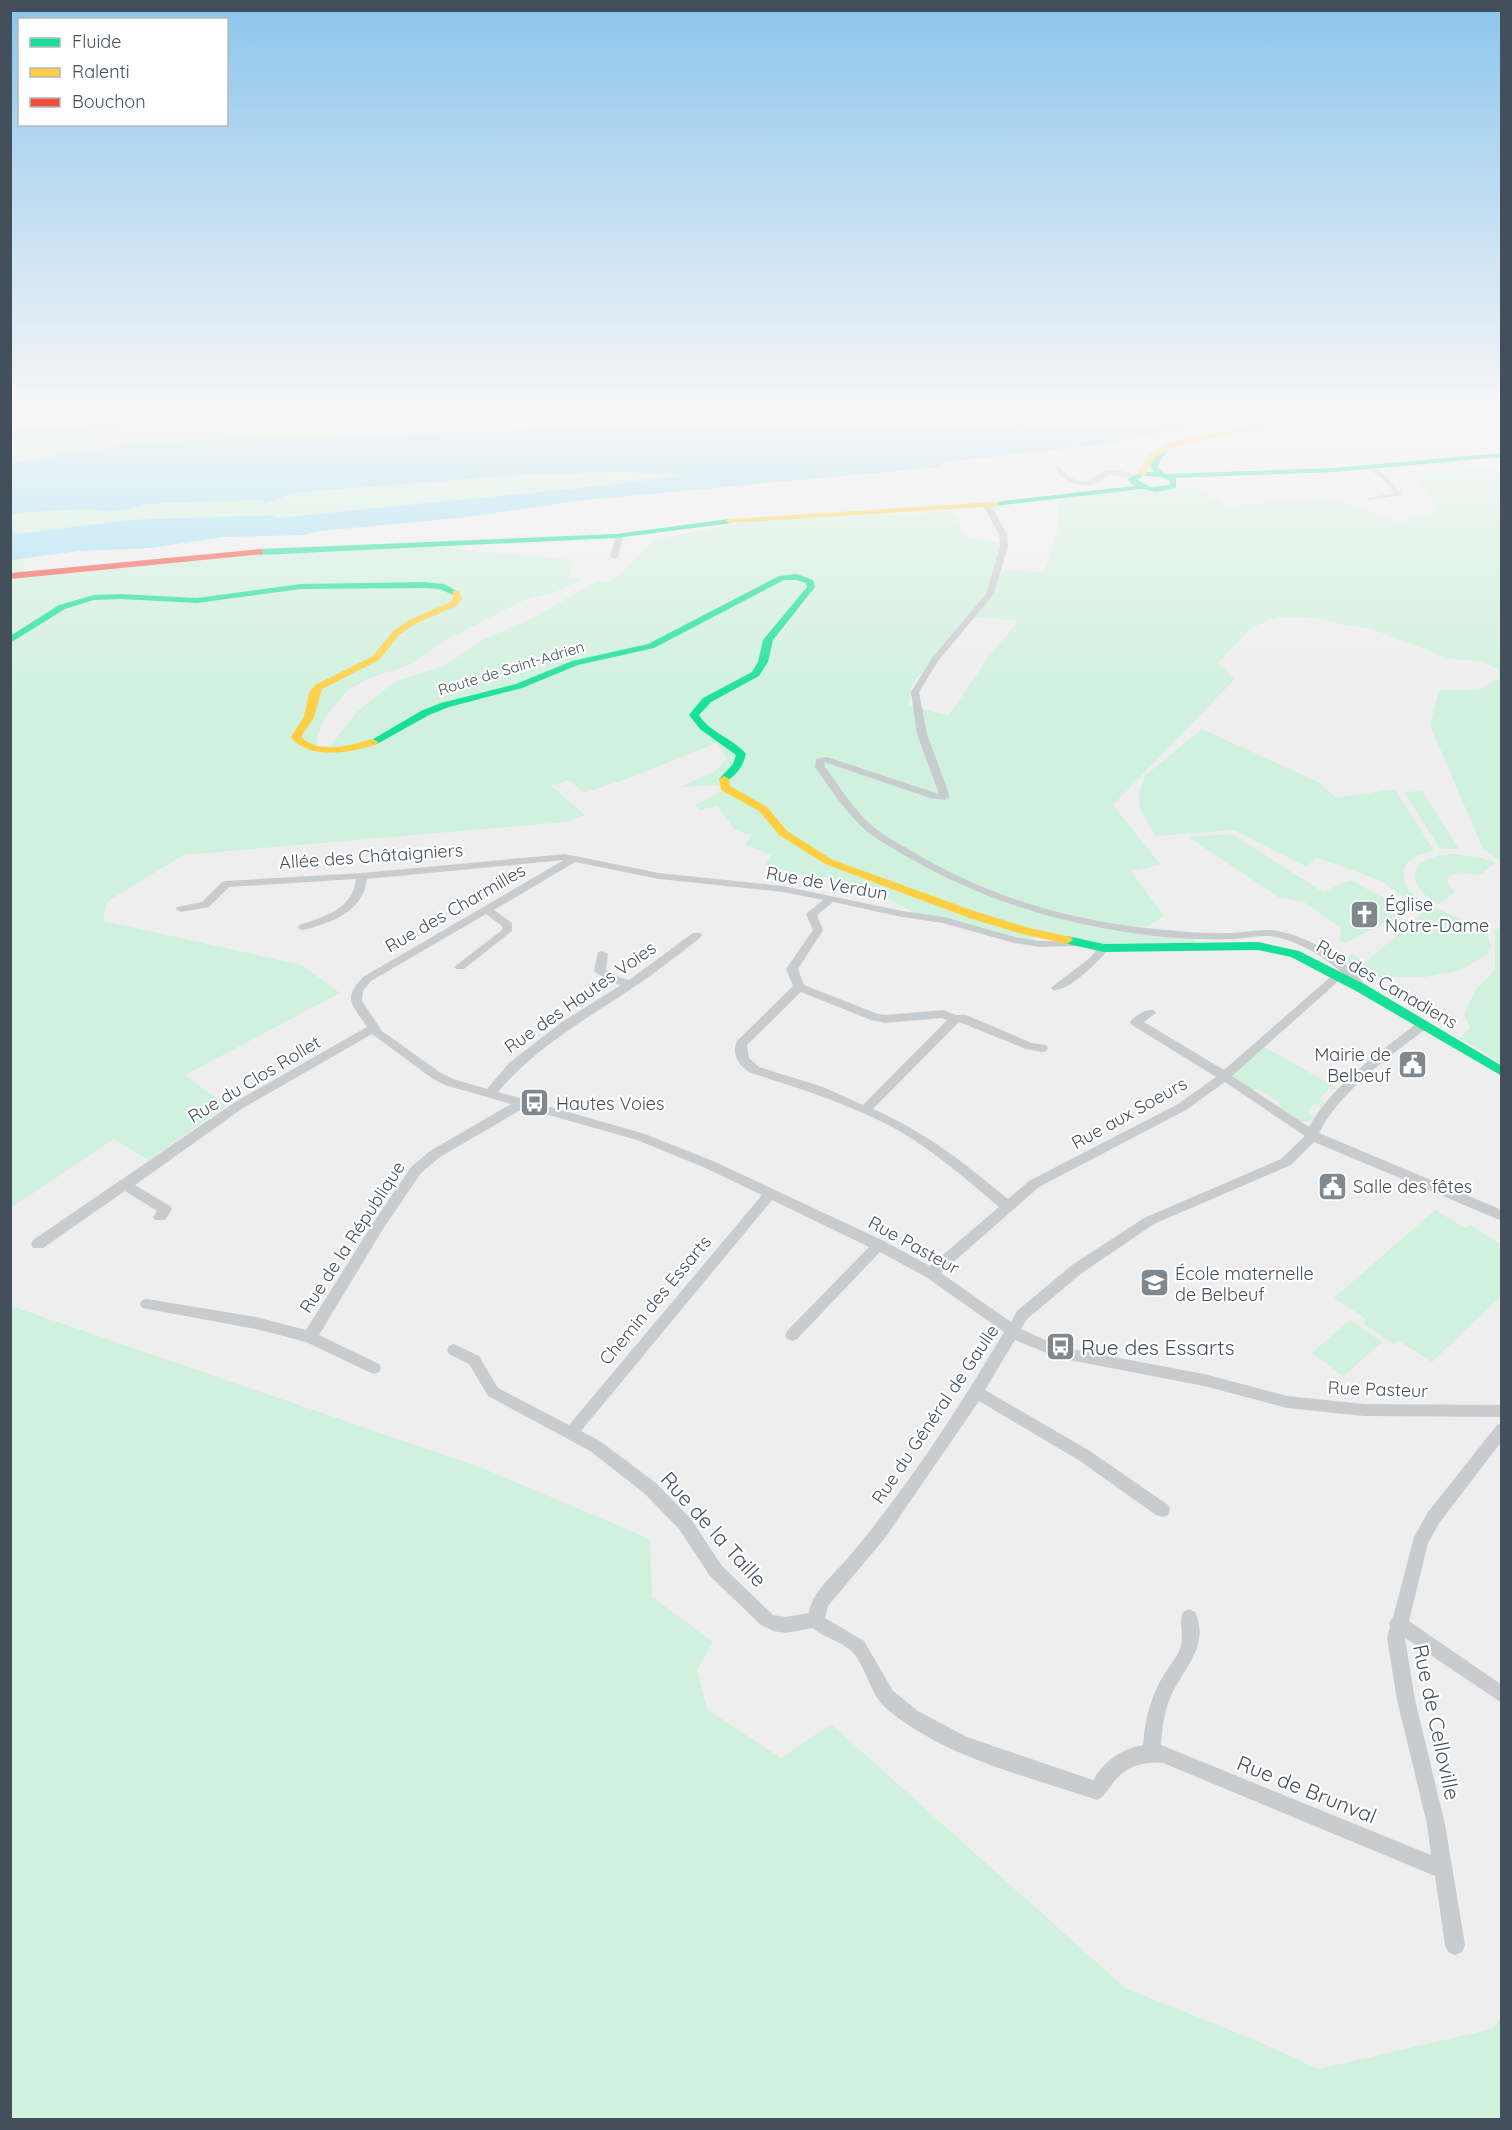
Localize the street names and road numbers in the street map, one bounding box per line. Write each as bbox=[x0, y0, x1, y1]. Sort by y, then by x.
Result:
street label: Route de Saint-Adrien bbox=[436, 637, 586, 699]
street label: Allée des Châtaigniers bbox=[278, 838, 464, 874]
street label: Rue des Charmilles bbox=[381, 858, 529, 958]
street label: Rue de Verdun bbox=[764, 861, 890, 905]
street label: Rue des Canadiens bbox=[1312, 934, 1462, 1034]
street label: Rue des Hautes Voies bbox=[500, 936, 660, 1058]
street label: Rue du Clos Rollet bbox=[183, 1030, 325, 1128]
street label: Rue aux Soeurs bbox=[1067, 1072, 1191, 1154]
street label: Rue de la République bbox=[294, 1157, 410, 1317]
street label: Rue Pasteur bbox=[864, 1211, 964, 1279]
street label: Chemin des Essarts bbox=[594, 1230, 716, 1370]
street label: Rue du Général de Gaulle bbox=[866, 1320, 1004, 1508]
street label: Rue Pasteur bbox=[1327, 1376, 1429, 1402]
street label: Rue de la Taille bbox=[655, 1466, 773, 1592]
street label: Rue de Celloville bbox=[1408, 1642, 1466, 1802]
street label: Rue de Brunval bbox=[1233, 1749, 1381, 1829]

